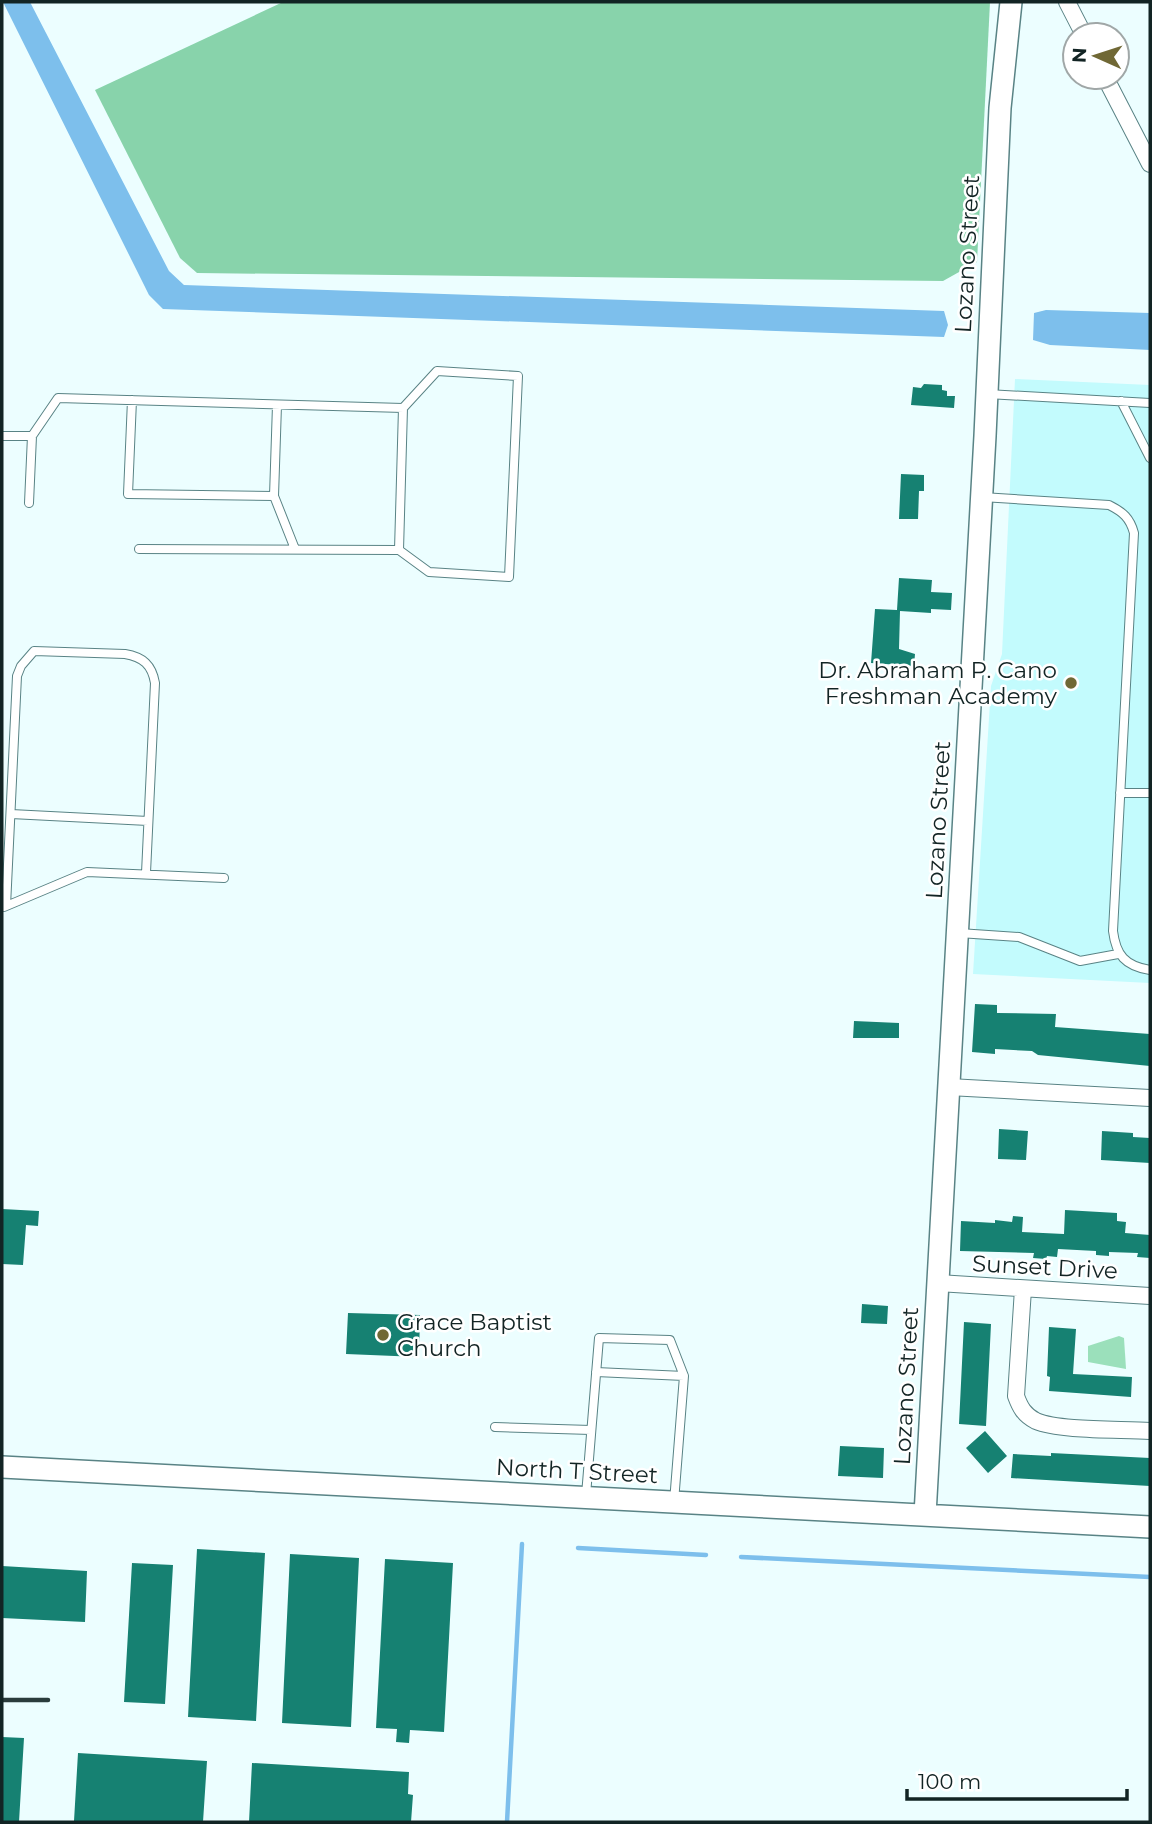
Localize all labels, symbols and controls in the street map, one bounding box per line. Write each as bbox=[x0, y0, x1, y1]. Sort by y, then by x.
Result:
north arrow bbox=[1061, 21, 1131, 91]
text: N bbox=[1068, 47, 1091, 63]
street label: Lozano Street bbox=[949, 174, 985, 334]
place label: Dr. Abraham P. Cano Freshman Academy bbox=[818, 656, 1058, 710]
marker: Dr. Abraham P. Cano Freshman Academy bbox=[1063, 675, 1079, 691]
street label: Lozano Street bbox=[920, 740, 956, 900]
street label: Sunset Drive bbox=[971, 1249, 1119, 1285]
street label: Lozano Street bbox=[888, 1306, 924, 1466]
place label: Grace Baptist Church bbox=[397, 1308, 552, 1362]
marker: Grace Baptist Church bbox=[375, 1327, 391, 1343]
street label: North T Street bbox=[495, 1453, 659, 1489]
scale bar bbox=[907, 1758, 1128, 1802]
text: 100 m bbox=[918, 1769, 981, 1794]

